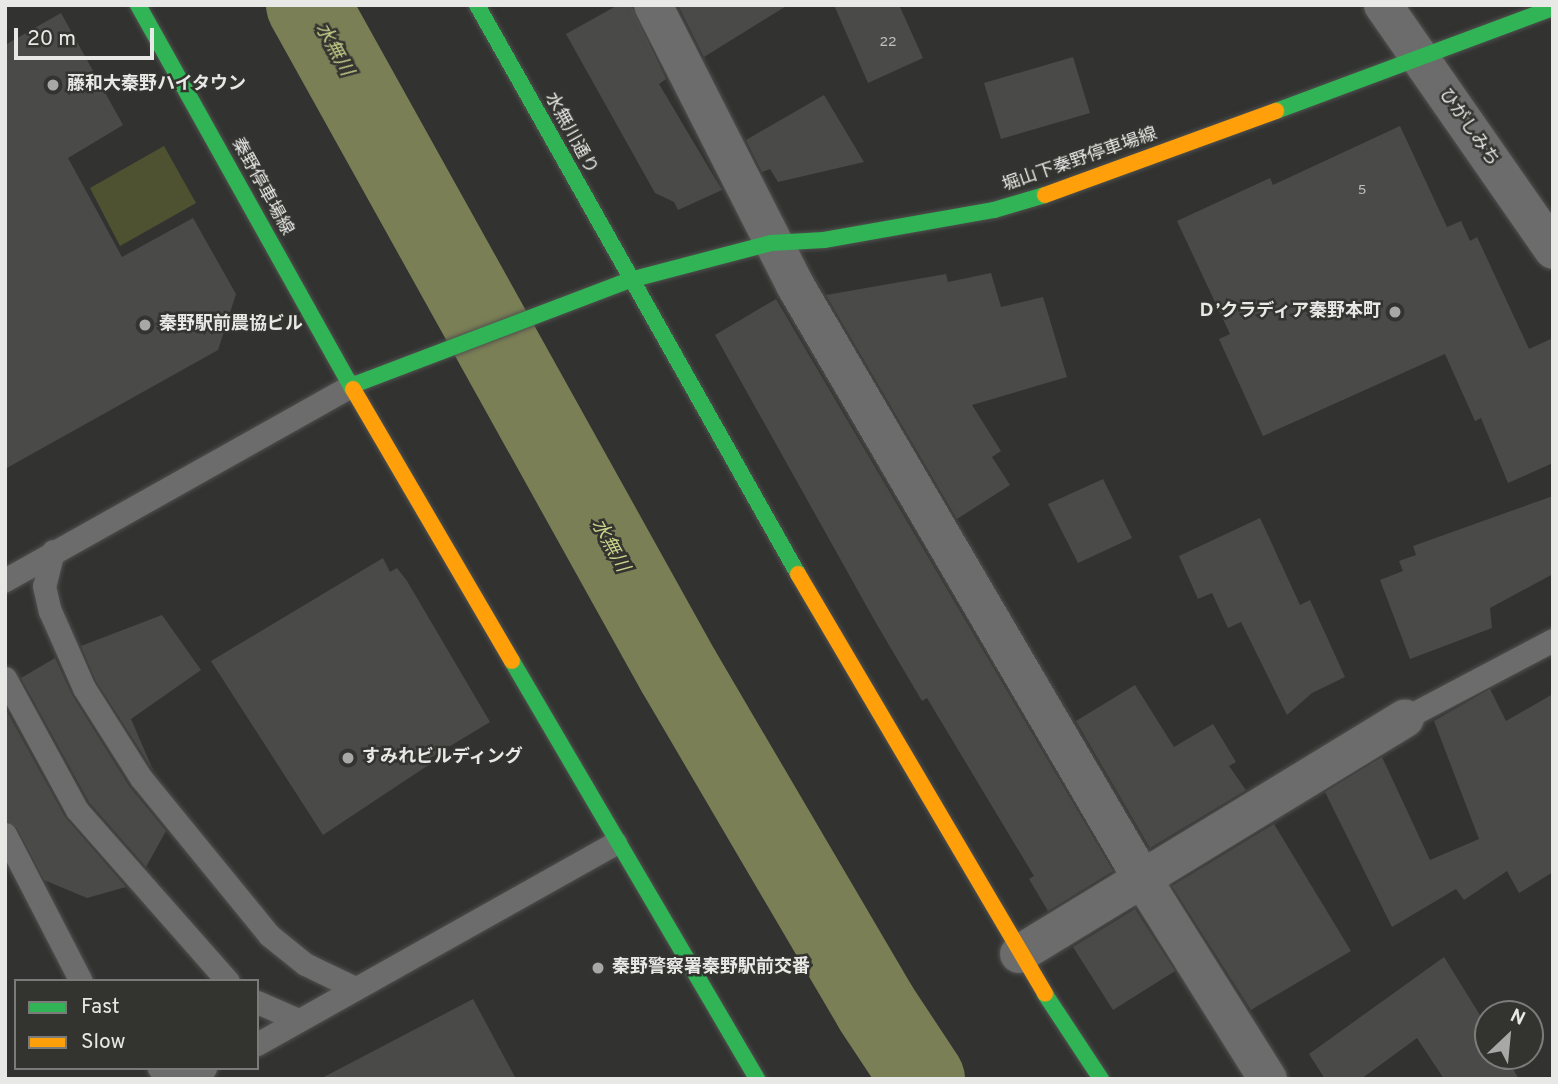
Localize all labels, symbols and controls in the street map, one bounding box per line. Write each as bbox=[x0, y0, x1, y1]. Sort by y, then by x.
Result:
scale bar bbox=[18, 14, 158, 58]
water label: 水無川 bbox=[309, 20, 357, 80]
text: 20 m bbox=[27, 26, 76, 53]
house number: 22 bbox=[879, 35, 897, 51]
place label: 藤和大秦野ハイタウン bbox=[67, 74, 247, 96]
marker: 藤和大秦野ハイタウン bbox=[45, 77, 61, 93]
street label: ひがしみち bbox=[1433, 85, 1503, 171]
street label: 水無川通り bbox=[539, 89, 601, 179]
street label: 堀山下秦野停車場線 bbox=[1000, 124, 1160, 198]
street label: 秦野停車場線 bbox=[225, 135, 297, 239]
house number: 5 bbox=[1358, 183, 1366, 199]
place label: Ｄ’クラディア秦野本町 bbox=[1197, 301, 1381, 323]
marker: Ｄ’クラディア秦野本町 bbox=[1387, 304, 1403, 320]
place label: 秦野駅前農協ビル bbox=[159, 314, 303, 336]
marker: 秦野駅前農協ビル bbox=[137, 317, 153, 333]
water label: 水無川 bbox=[585, 516, 633, 576]
place label: すみれビルディング bbox=[362, 747, 524, 769]
marker: すみれビルディング bbox=[340, 750, 356, 766]
place label: 秦野警察署秦野駅前交番 bbox=[612, 957, 810, 979]
marker: 秦野警察署秦野駅前交番 bbox=[590, 960, 606, 976]
legend bbox=[14, 979, 259, 1070]
text: Fast bbox=[81, 994, 120, 1021]
north arrow bbox=[1474, 1000, 1544, 1070]
text: N bbox=[1506, 1004, 1529, 1032]
text: Slow bbox=[81, 1029, 126, 1056]

